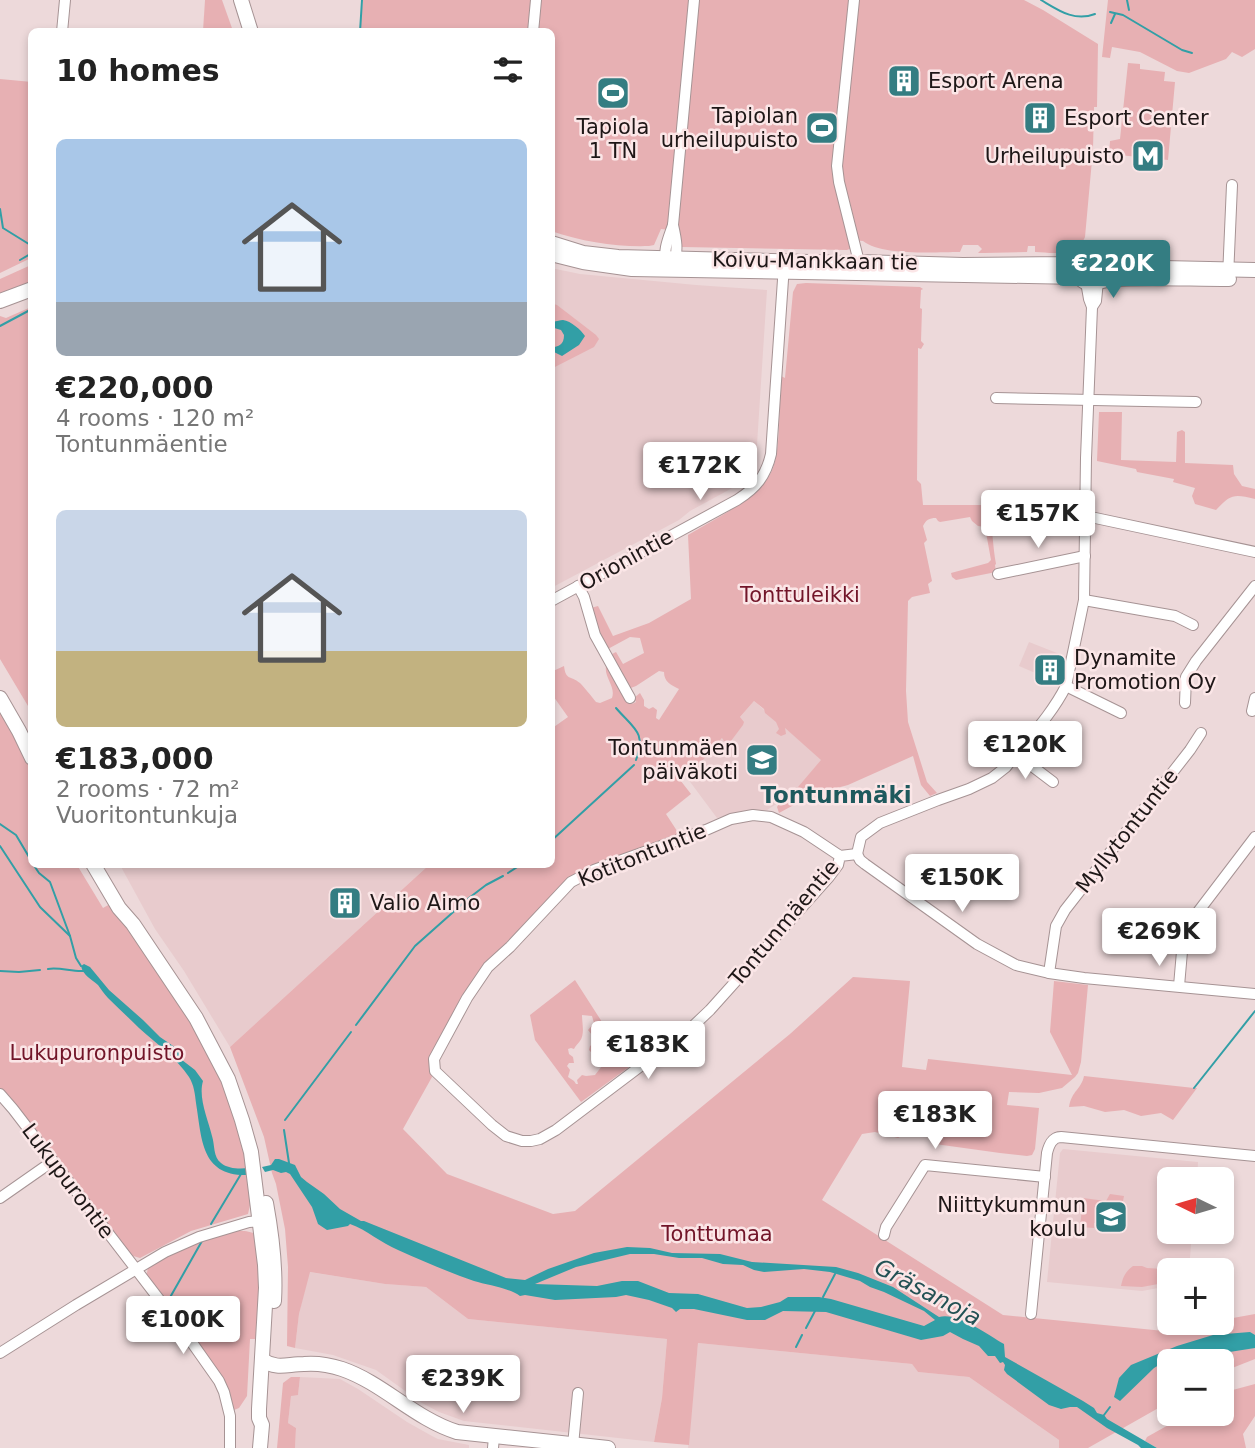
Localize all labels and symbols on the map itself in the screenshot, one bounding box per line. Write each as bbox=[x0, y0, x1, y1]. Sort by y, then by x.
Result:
building icon: Esport Arena bbox=[885, 62, 923, 100]
place label: Esport Arena bbox=[928, 69, 1064, 93]
sports icon: Tapiola 1 TN bbox=[594, 74, 632, 112]
building icon: Esport Center bbox=[1021, 99, 1059, 137]
place label: Tapiolan urheilupuisto bbox=[661, 104, 798, 152]
place label: Esport Center bbox=[1064, 106, 1209, 130]
sports icon: Tapiolan urheilupuisto bbox=[803, 109, 841, 147]
place label: Tapiola 1 TN bbox=[576, 115, 649, 163]
metro station icon: Urheilupuisto bbox=[1129, 137, 1167, 175]
place label: Urheilupuisto bbox=[985, 144, 1124, 168]
pin: €220K bbox=[1064, 240, 1162, 300]
street label: Koivu-Mankkaan tie bbox=[712, 247, 918, 275]
pin: €172K bbox=[651, 442, 749, 502]
pin: €157K bbox=[989, 490, 1087, 550]
street label: Orionintie bbox=[575, 524, 677, 596]
park label: Tonttuleikki bbox=[739, 583, 860, 607]
place label: Dynamite Promotion Oy bbox=[1074, 646, 1216, 694]
building icon: Dynamite Promotion Oy bbox=[1031, 651, 1069, 689]
pin: €120K bbox=[976, 722, 1074, 781]
place label: Tontunmäen päiväkoti bbox=[607, 736, 738, 784]
school or university icon: Tontunmäen päiväkoti bbox=[743, 741, 781, 779]
street label: Myllytontuntie bbox=[1071, 764, 1183, 898]
district label: Tontunmäki bbox=[760, 782, 912, 808]
street label: Kotitontuntie bbox=[575, 818, 709, 892]
street label: Tontunmäentie bbox=[724, 855, 844, 992]
pin: €150K bbox=[913, 855, 1011, 914]
building icon: Valio Aimo bbox=[326, 884, 364, 922]
place label: Valio Aimo bbox=[370, 891, 480, 915]
pin: €269K bbox=[1110, 908, 1208, 968]
pin: €183K bbox=[599, 1021, 697, 1081]
park label: Lukupuronpuisto bbox=[10, 1041, 184, 1065]
pin: €183K bbox=[886, 1092, 984, 1151]
street label: Lukupurontie bbox=[17, 1119, 119, 1243]
north arrow bbox=[1157, 1167, 1234, 1244]
place label: Niittykummun koulu bbox=[937, 1193, 1086, 1241]
school or university icon: Niittykummun koulu bbox=[1092, 1198, 1130, 1236]
park label: Tonttumaa bbox=[660, 1222, 773, 1246]
water label: Gräsanoja bbox=[870, 1253, 986, 1331]
pin: €100K bbox=[134, 1296, 232, 1356]
pin: €239K bbox=[414, 1356, 512, 1415]

